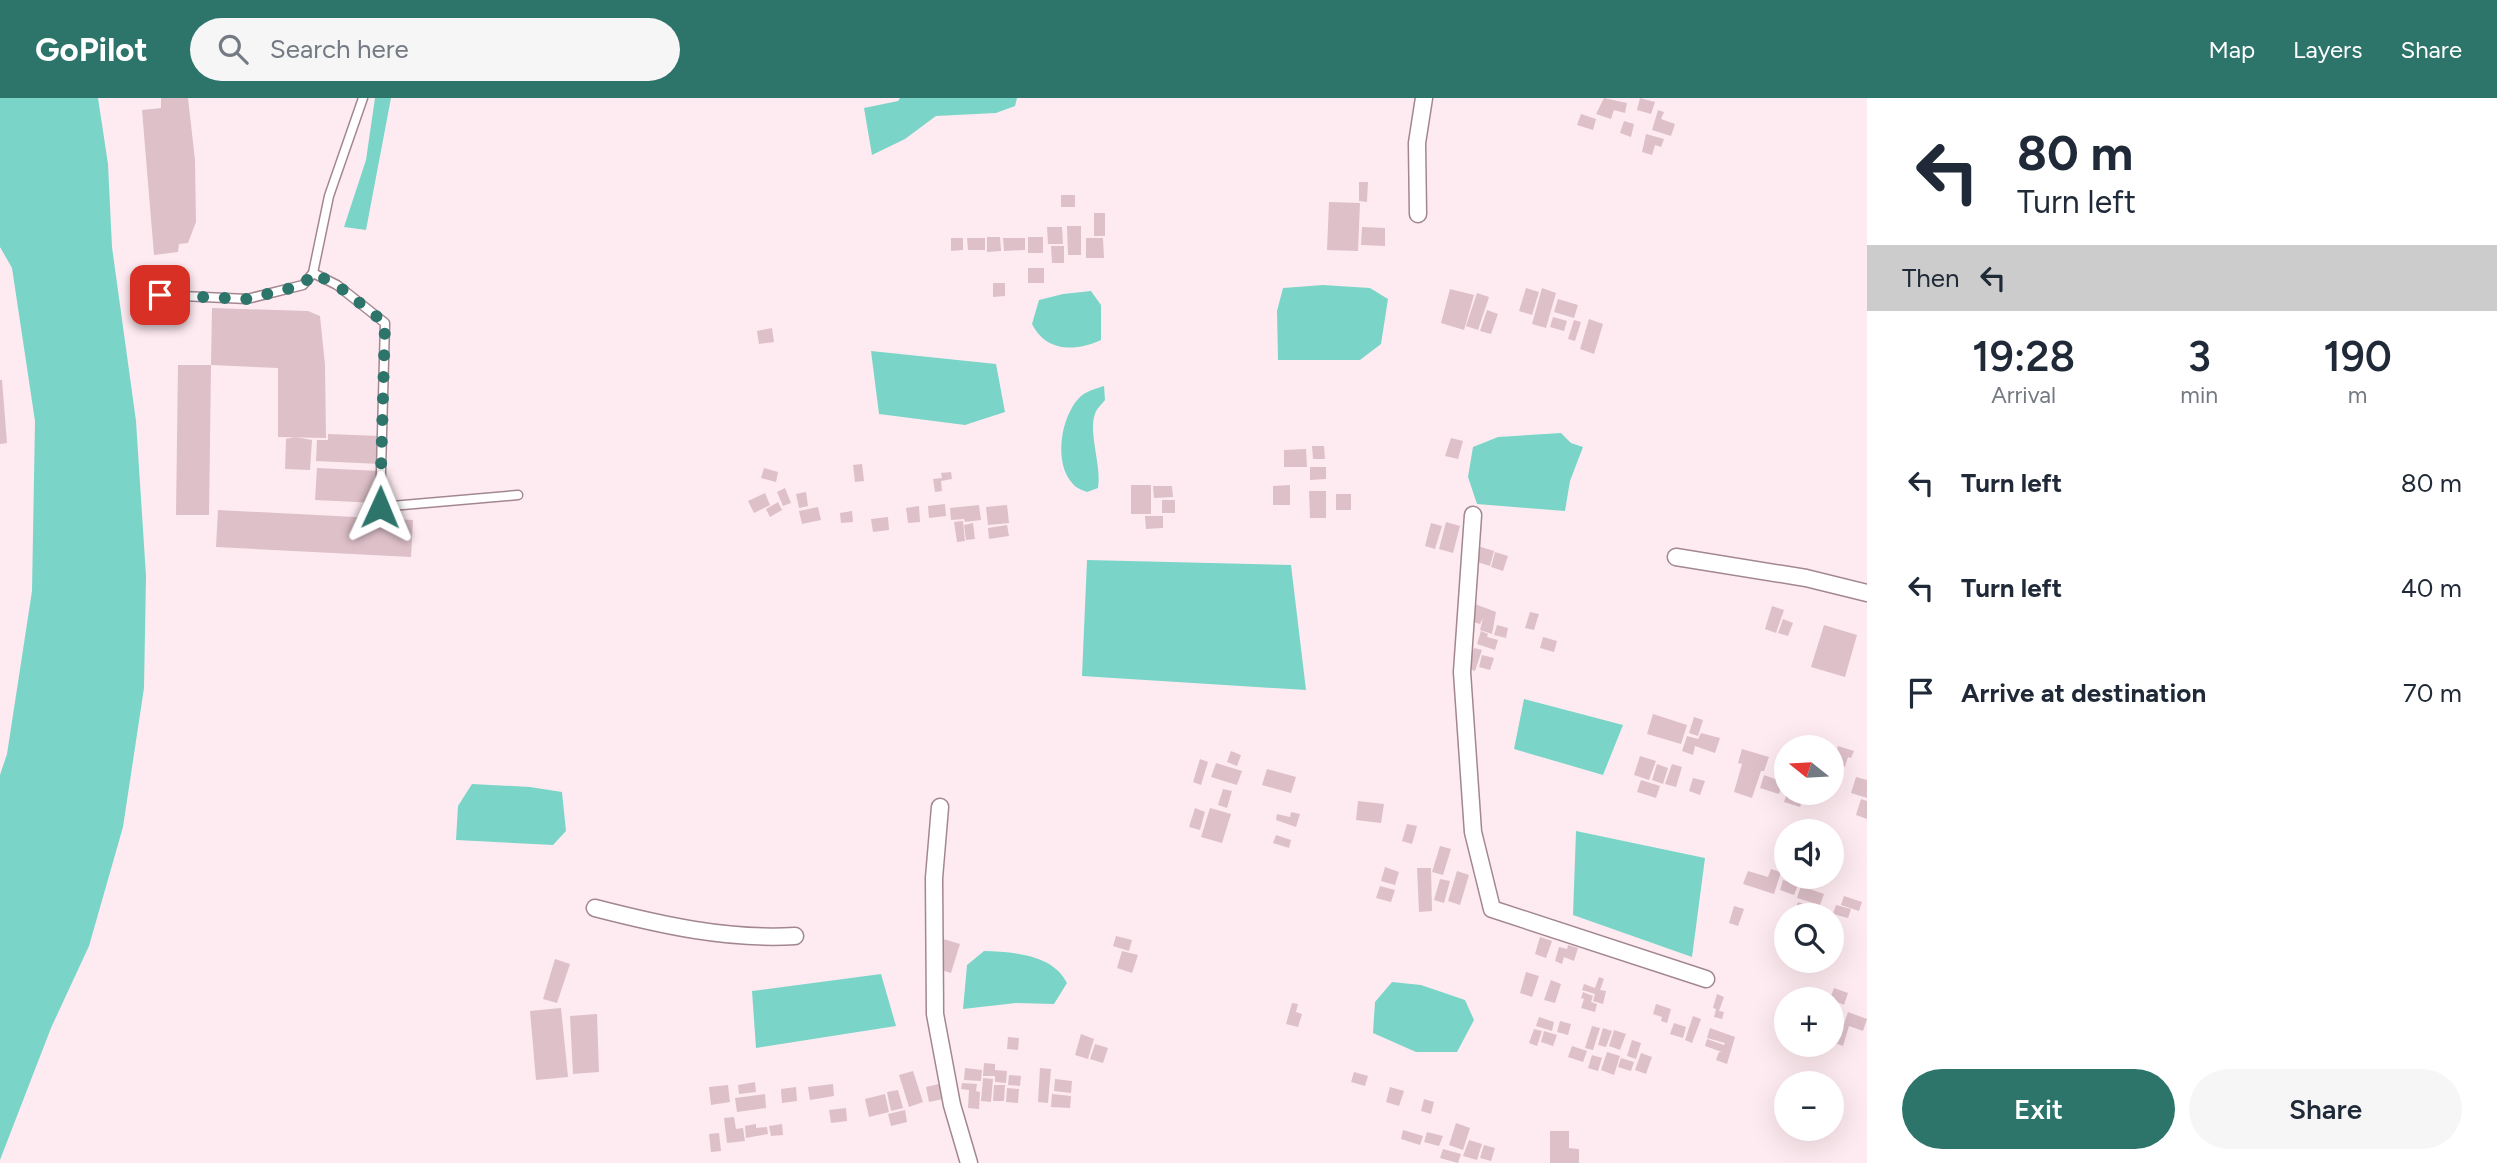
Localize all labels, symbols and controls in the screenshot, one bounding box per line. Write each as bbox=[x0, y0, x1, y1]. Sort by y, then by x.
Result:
search box bbox=[190, 18, 680, 81]
text: GoPilot bbox=[35, 30, 148, 69]
icon: search bbox=[214, 30, 252, 68]
text: Search here bbox=[270, 33, 409, 65]
text: Map bbox=[2208, 35, 2255, 64]
text: Layers bbox=[2293, 35, 2362, 64]
text: Share bbox=[2400, 35, 2462, 64]
text: 80 m bbox=[2017, 123, 2133, 182]
icon: left bbox=[1902, 126, 1993, 217]
text: Turn left bbox=[2017, 183, 2136, 221]
icon: left bbox=[1974, 259, 2012, 297]
text: Then bbox=[1902, 262, 1960, 294]
pin bbox=[130, 265, 190, 325]
icon: arrive bbox=[141, 276, 179, 314]
text: 19:28 bbox=[1972, 331, 2075, 382]
text: 3 bbox=[2188, 331, 2211, 382]
text: 190 bbox=[2323, 331, 2392, 382]
text: Arrival bbox=[1991, 381, 2056, 409]
text: min bbox=[2180, 381, 2218, 409]
text: m bbox=[2348, 381, 2367, 409]
icon: left bbox=[1902, 464, 1940, 502]
text: Turn left bbox=[1961, 467, 2062, 499]
text: 80 m bbox=[2401, 467, 2462, 499]
position arrow bbox=[343, 470, 417, 544]
icon: left bbox=[1902, 569, 1940, 607]
text: Turn left bbox=[1961, 572, 2062, 604]
text: 40 m bbox=[2401, 572, 2462, 604]
icon: arrive bbox=[1902, 674, 1940, 712]
text: Arrive at destination bbox=[1961, 677, 2206, 709]
text: 70 m bbox=[2403, 677, 2462, 709]
north arrow bbox=[1774, 735, 1844, 805]
map controls bbox=[1774, 735, 1844, 1141]
button: sound bbox=[1774, 819, 1844, 889]
button: search bbox=[1774, 903, 1844, 973]
button: + bbox=[1774, 987, 1844, 1057]
button: Exit bbox=[1902, 1069, 2175, 1149]
button: Share bbox=[2189, 1069, 2462, 1149]
button: − bbox=[1774, 1071, 1844, 1141]

